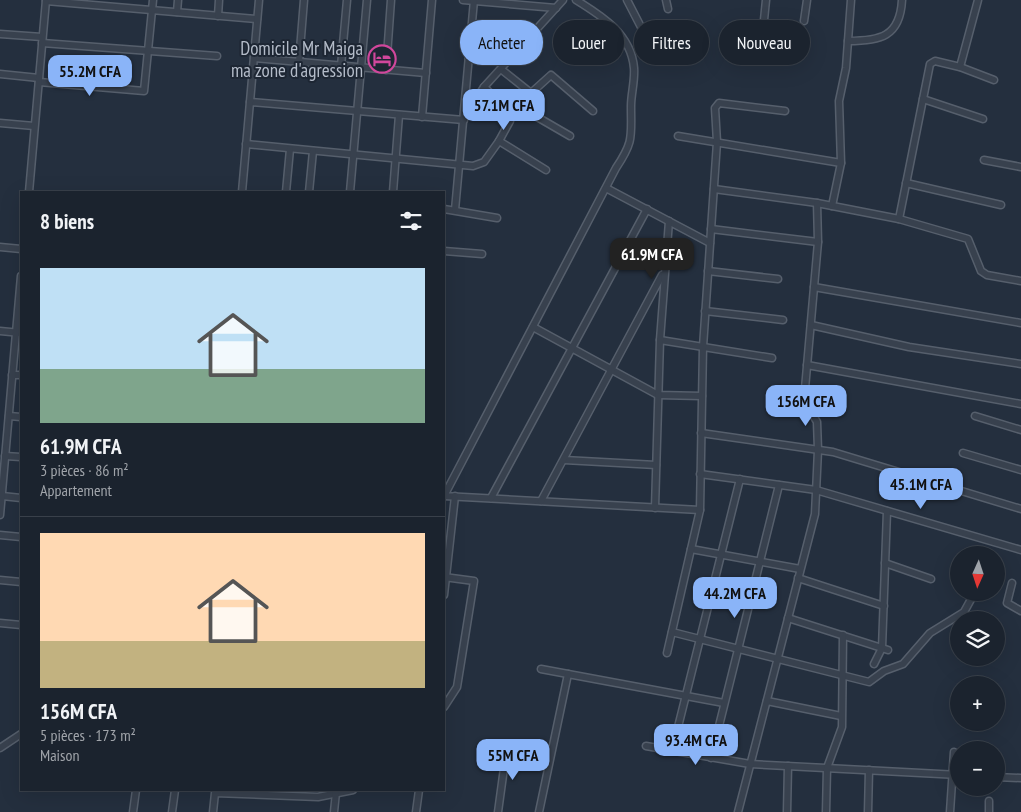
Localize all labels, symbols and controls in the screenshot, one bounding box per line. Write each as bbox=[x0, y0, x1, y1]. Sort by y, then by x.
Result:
chip: Acheter bbox=[460, 20, 543, 65]
chip: Louer bbox=[553, 20, 624, 65]
chip: Filtres bbox=[634, 20, 709, 65]
chip: Nouveau bbox=[719, 20, 810, 65]
place label: Domicile Mr Maiga ma zone d'agression bbox=[231, 36, 363, 82]
hotel icon: Domicile Mr Maiga ma zone d'agression bbox=[367, 44, 397, 74]
pin: 55.2M CFA bbox=[33, 54, 147, 97]
text: 55.2M CFA bbox=[59, 61, 121, 81]
pin: 57.1M CFA bbox=[447, 88, 561, 131]
text: 57.1M CFA bbox=[474, 95, 534, 115]
icon: filters bbox=[397, 207, 425, 235]
text: 8 biens bbox=[40, 208, 94, 235]
pin: 61.9M CFA bbox=[595, 238, 709, 280]
text: 61.9M CFA bbox=[621, 244, 683, 264]
icon: home bbox=[188, 300, 278, 390]
pin: 156M CFA bbox=[754, 384, 858, 427]
text: 156M CFA bbox=[777, 391, 835, 411]
text: 61.9M CFA bbox=[40, 433, 121, 460]
text: 3 pièces · 86 m² bbox=[40, 460, 129, 480]
pin: 45.1M CFA bbox=[864, 468, 978, 510]
text: 45.1M CFA bbox=[890, 474, 952, 494]
text: Appartement bbox=[40, 480, 112, 500]
north arrow bbox=[950, 546, 1005, 601]
map controls bbox=[950, 546, 1005, 796]
icon: home bbox=[188, 566, 278, 656]
pin: 44.2M CFA bbox=[678, 576, 792, 619]
text: 44.2M CFA bbox=[704, 583, 766, 603]
button: layers bbox=[950, 611, 1005, 666]
button: + bbox=[950, 676, 1005, 731]
text: 156M CFA bbox=[40, 698, 117, 725]
pin: 93.4M CFA bbox=[639, 724, 753, 766]
text: 5 pièces · 173 m² bbox=[40, 725, 136, 745]
text: 93.4M CFA bbox=[665, 730, 727, 750]
pin: 55M CFA bbox=[467, 738, 559, 781]
button: − bbox=[950, 741, 1005, 796]
text: Maison bbox=[40, 745, 79, 765]
text: 55M CFA bbox=[487, 745, 539, 765]

